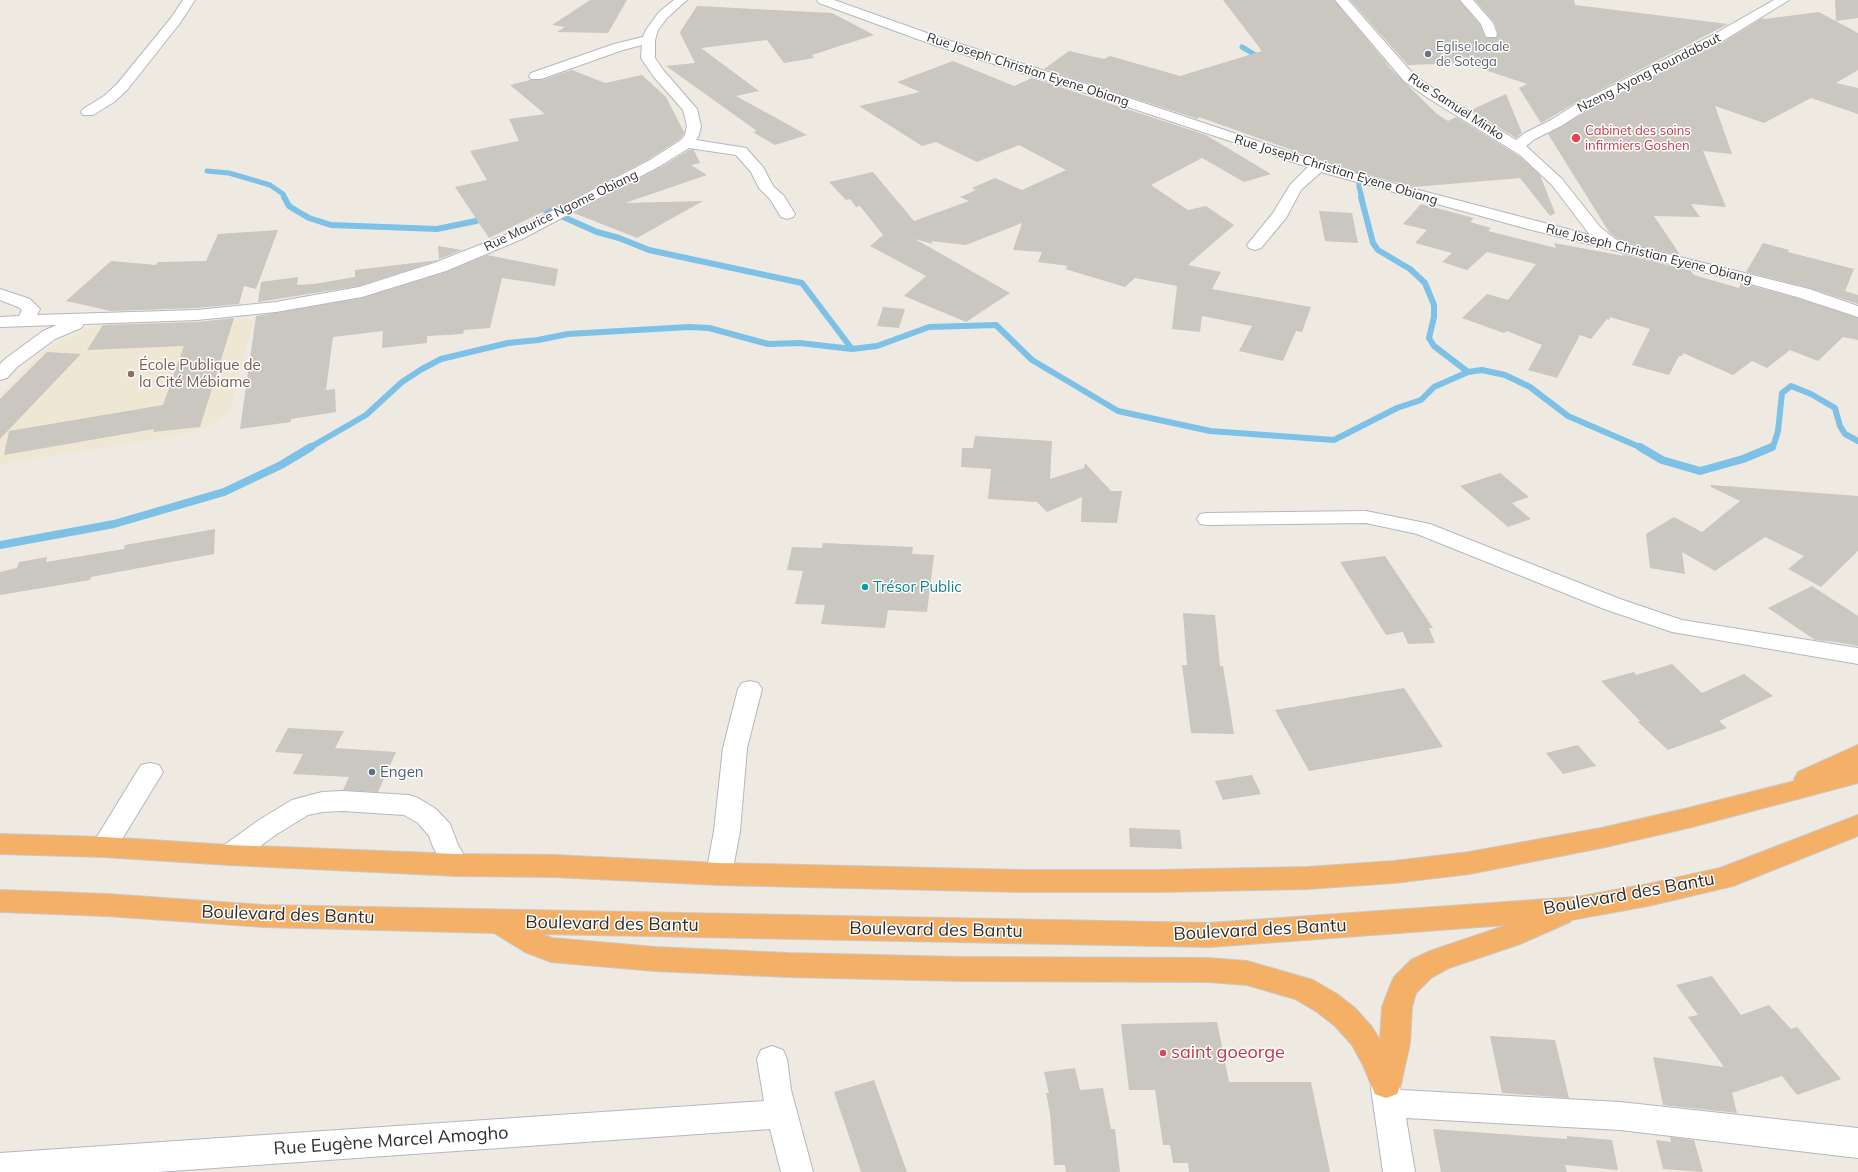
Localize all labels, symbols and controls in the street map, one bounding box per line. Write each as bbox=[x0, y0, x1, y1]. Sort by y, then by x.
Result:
street label: Rue Joseph Christian Eyene Obiang bbox=[925, 30, 1131, 110]
street label: Nzeng Ayong Roundabout bbox=[1575, 30, 1723, 116]
place label: Eglise locale de Sotega bbox=[1436, 39, 1509, 70]
marker: Eglise locale de Sotega bbox=[1423, 49, 1433, 59]
street label: Rue Samuel Minko bbox=[1405, 70, 1507, 144]
place label: Cabinet des soins infirmiers Goshen bbox=[1585, 123, 1691, 154]
street label: Rue Joseph Christian Eyene Obiang bbox=[1232, 132, 1440, 208]
marker: Cabinet des soins infirmiers Goshen bbox=[1570, 132, 1582, 144]
street label: Rue Maurice Ngome Obiang bbox=[482, 167, 640, 255]
street label: Rue Joseph Christian Eyene Obiang bbox=[1544, 221, 1754, 287]
place label: École Publique de la Cité Mébiame bbox=[139, 356, 261, 391]
marker: École Publique de la Cité Mébiame bbox=[126, 369, 136, 379]
place label: Trésor Public bbox=[873, 578, 962, 596]
marker: Trésor Public bbox=[860, 582, 870, 592]
place label: Engen bbox=[380, 763, 424, 781]
marker: Engen bbox=[367, 767, 377, 777]
street label: Boulevard des Bantu bbox=[1542, 868, 1716, 920]
street label: Boulevard des Bantu bbox=[201, 901, 375, 929]
street label: Boulevard des Bantu bbox=[525, 912, 699, 936]
street label: Boulevard des Bantu bbox=[1173, 915, 1347, 945]
street label: Boulevard des Bantu bbox=[849, 918, 1023, 942]
place label: saint goeorge bbox=[1171, 1042, 1285, 1064]
marker: saint goeorge bbox=[1158, 1048, 1168, 1058]
street label: Rue Eugène Marcel Amogho bbox=[273, 1122, 509, 1160]

